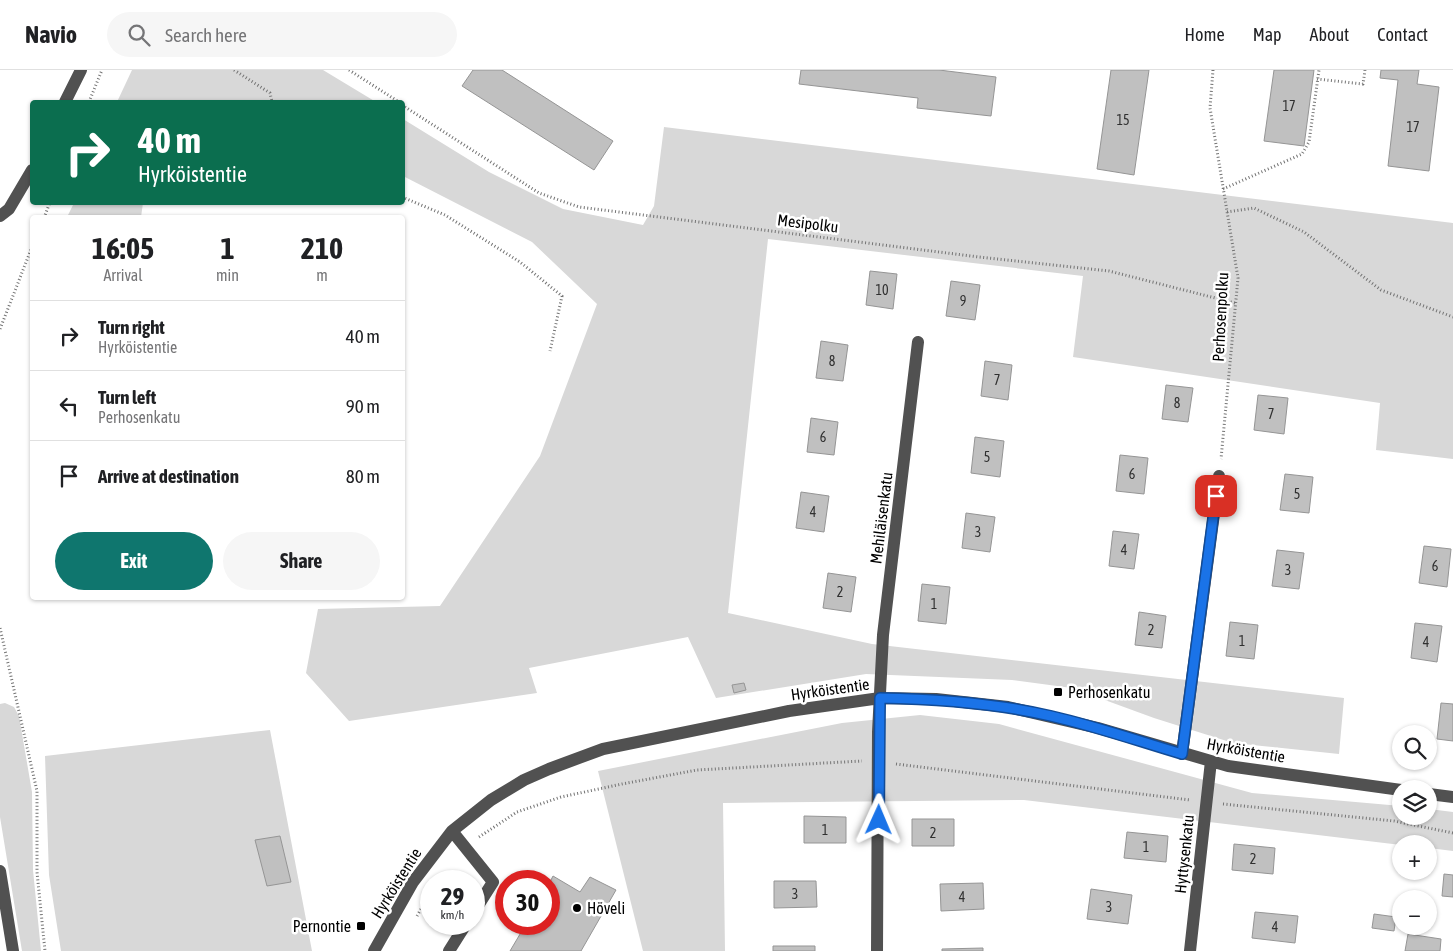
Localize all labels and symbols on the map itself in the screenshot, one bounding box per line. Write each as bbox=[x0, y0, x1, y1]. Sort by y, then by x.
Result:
house number: 17 bbox=[1282, 98, 1296, 114]
house number: 15 bbox=[1116, 112, 1130, 128]
house number: 17 bbox=[1406, 119, 1420, 135]
street label: Mesipolku bbox=[776, 210, 840, 237]
street label: Perhosenpolku bbox=[1209, 272, 1232, 362]
house number: 10 bbox=[875, 282, 889, 298]
house number: 9 bbox=[960, 293, 966, 309]
house number: 8 bbox=[829, 353, 836, 369]
house number: 7 bbox=[994, 372, 1000, 388]
house number: 8 bbox=[1174, 395, 1181, 411]
house number: 7 bbox=[1268, 406, 1274, 422]
house number: 6 bbox=[820, 429, 827, 445]
house number: 5 bbox=[984, 449, 990, 465]
house number: 6 bbox=[1129, 466, 1136, 482]
street label: Mehiläisenkatu bbox=[866, 471, 896, 565]
pin bbox=[1195, 475, 1237, 517]
house number: 5 bbox=[1294, 486, 1300, 502]
house number: 4 bbox=[810, 504, 817, 520]
house number: 3 bbox=[975, 524, 981, 540]
house number: 4 bbox=[1121, 542, 1128, 558]
house number: 6 bbox=[1432, 558, 1439, 574]
house number: 3 bbox=[1285, 562, 1291, 578]
house number: 2 bbox=[837, 584, 843, 600]
house number: 1 bbox=[931, 596, 937, 612]
house number: 2 bbox=[1148, 622, 1154, 638]
house number: 1 bbox=[1239, 633, 1245, 649]
house number: 4 bbox=[1423, 634, 1430, 650]
street label: Hyrköistentie bbox=[790, 675, 871, 704]
place label: Perhosenkatu bbox=[1068, 683, 1150, 701]
marker: Perhosenkatu bbox=[1052, 686, 1064, 698]
street label: Hyrköistentie bbox=[1205, 734, 1287, 767]
position arrow bbox=[852, 793, 904, 845]
street label: Hyttysenkatu bbox=[1171, 814, 1198, 894]
house number: 1 bbox=[822, 822, 828, 838]
house number: 2 bbox=[930, 825, 936, 841]
house number: 1 bbox=[1143, 839, 1149, 855]
street label: Hyrköistentie bbox=[367, 845, 425, 922]
house number: 2 bbox=[1250, 851, 1256, 867]
speed limit sign: 30 bbox=[495, 870, 560, 935]
house number: 3 bbox=[792, 886, 798, 902]
house number: 4 bbox=[959, 889, 966, 905]
place label: Höveli bbox=[587, 899, 625, 917]
house number: 3 bbox=[1106, 899, 1112, 915]
marker: Höveli bbox=[571, 902, 583, 914]
place label: Pernontie bbox=[293, 917, 351, 935]
house number: 4 bbox=[1272, 919, 1279, 935]
marker: Pernontie bbox=[355, 920, 367, 932]

